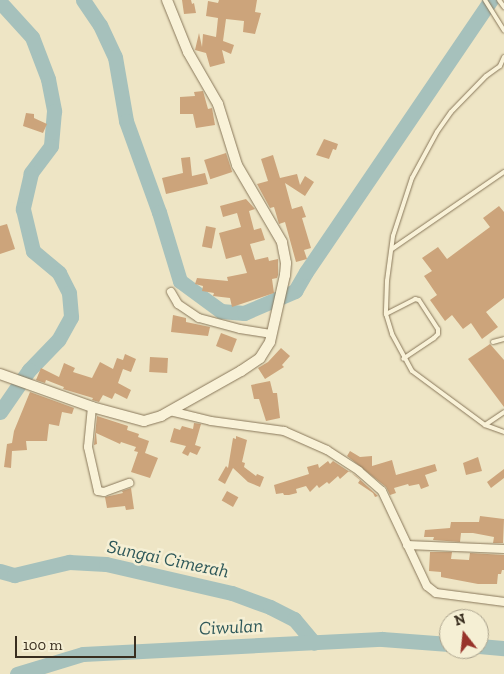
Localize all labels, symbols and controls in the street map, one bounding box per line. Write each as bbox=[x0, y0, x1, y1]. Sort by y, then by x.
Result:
water label: Sungai Cimerah bbox=[105, 535, 231, 583]
north arrow bbox=[439, 609, 489, 659]
text: N bbox=[453, 610, 467, 630]
water label: Ciwulan bbox=[198, 614, 264, 640]
scale bar bbox=[18, 626, 139, 658]
text: 100 m bbox=[23, 636, 62, 654]

